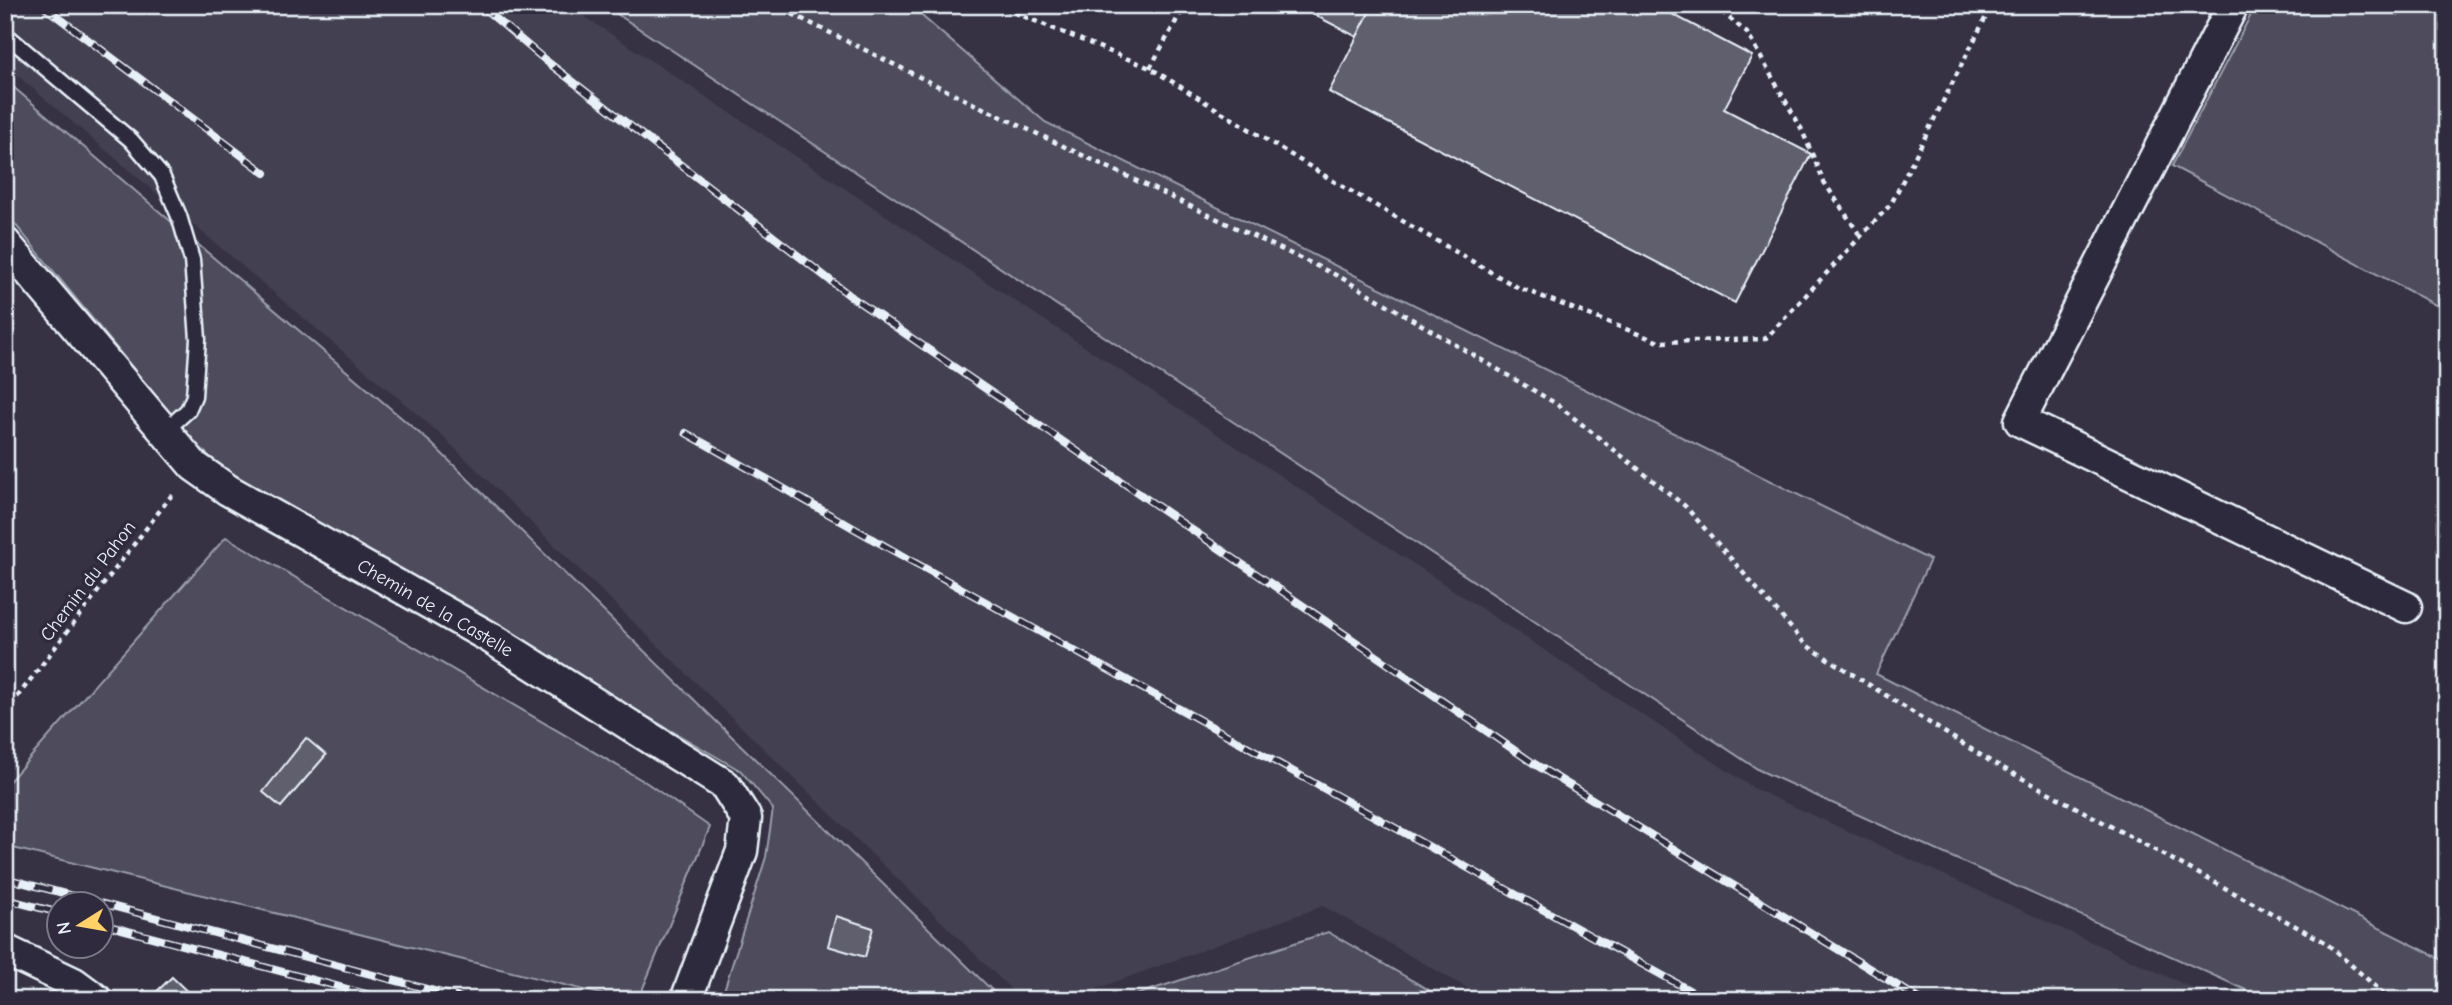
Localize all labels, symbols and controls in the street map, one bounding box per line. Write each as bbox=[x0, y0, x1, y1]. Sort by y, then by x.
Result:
street label: Chemin du Pahon bbox=[36, 517, 140, 645]
street label: Chemin de la Castelle bbox=[353, 554, 517, 662]
north arrow bbox=[46, 890, 116, 960]
text: N bbox=[52, 920, 76, 936]

